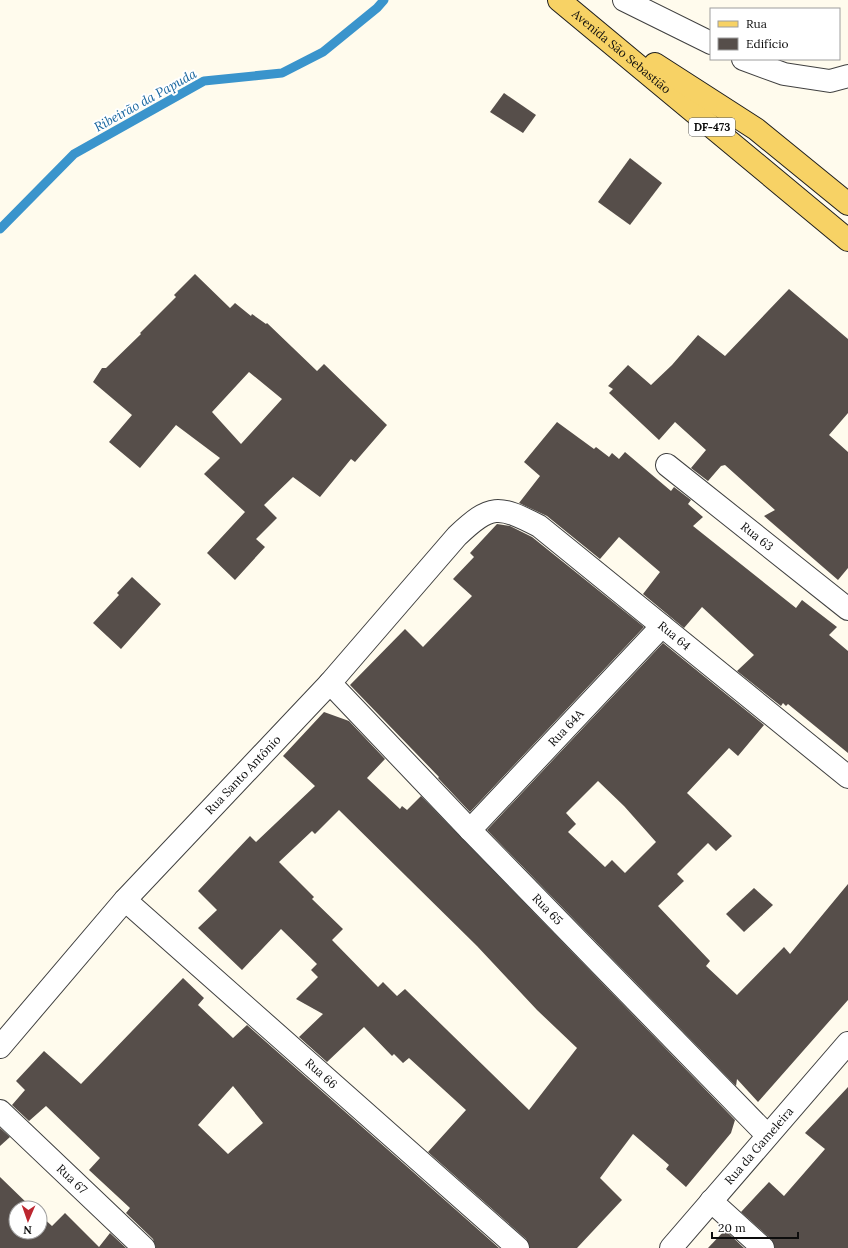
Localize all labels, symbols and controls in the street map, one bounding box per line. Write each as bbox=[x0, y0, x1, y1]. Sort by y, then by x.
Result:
street label: Avenida São Sebastião bbox=[569, 5, 674, 97]
legend bbox=[710, 8, 840, 60]
text: Rua bbox=[746, 16, 767, 31]
text: Edifício bbox=[746, 36, 789, 51]
water label: Ribeirão da Papuda bbox=[91, 65, 200, 136]
road number: DF-473 bbox=[689, 118, 735, 136]
street label: Rua 63 bbox=[738, 519, 777, 554]
street label: Rua 64 bbox=[655, 618, 694, 653]
street label: Rua 64A bbox=[545, 706, 587, 749]
street label: Rua Santo Antônio bbox=[202, 732, 284, 817]
street label: Rua 65 bbox=[529, 890, 566, 928]
street label: Rua 66 bbox=[302, 1055, 341, 1092]
street label: Rua da Gameleira bbox=[721, 1104, 796, 1187]
street label: Rua 67 bbox=[54, 1161, 91, 1197]
north arrow bbox=[8, 1200, 48, 1240]
scale bar bbox=[712, 1214, 798, 1240]
text: 20 m bbox=[718, 1220, 746, 1235]
text: N bbox=[23, 1223, 32, 1237]

